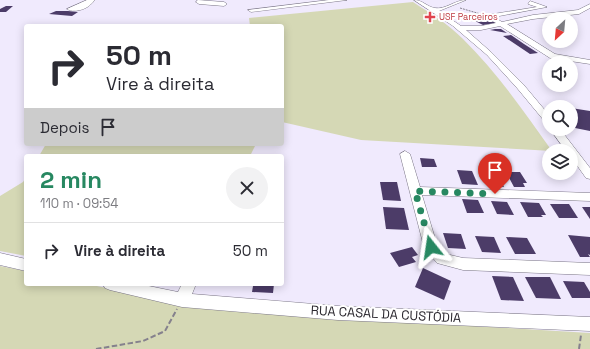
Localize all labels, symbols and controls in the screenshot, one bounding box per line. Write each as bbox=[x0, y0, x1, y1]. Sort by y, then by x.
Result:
marker: USF Parceiros bbox=[424, 11, 436, 23]
place label: USF Parceiros bbox=[439, 11, 498, 23]
north arrow bbox=[542, 12, 578, 48]
map controls bbox=[542, 12, 578, 180]
text: 50 m bbox=[106, 37, 172, 73]
icon: right bbox=[40, 40, 92, 92]
button: sound bbox=[542, 56, 578, 92]
text: Vire à direita bbox=[106, 72, 214, 95]
button: search bbox=[542, 100, 578, 136]
icon: arrive bbox=[97, 116, 119, 138]
text: Depois bbox=[40, 118, 89, 137]
button: layers bbox=[542, 144, 578, 180]
pin bbox=[478, 153, 512, 194]
icon: arrive bbox=[484, 159, 506, 181]
text: 2 min bbox=[40, 164, 102, 195]
button: close bbox=[226, 167, 268, 209]
text: 110 m · 09:54 bbox=[40, 195, 118, 212]
position arrow bbox=[410, 226, 452, 268]
icon: right bbox=[40, 240, 62, 262]
text: Vire à direita bbox=[74, 241, 165, 260]
text: 50 m bbox=[233, 241, 268, 260]
street label: RUA CASAL DA CUSTÓDIA bbox=[310, 302, 462, 326]

